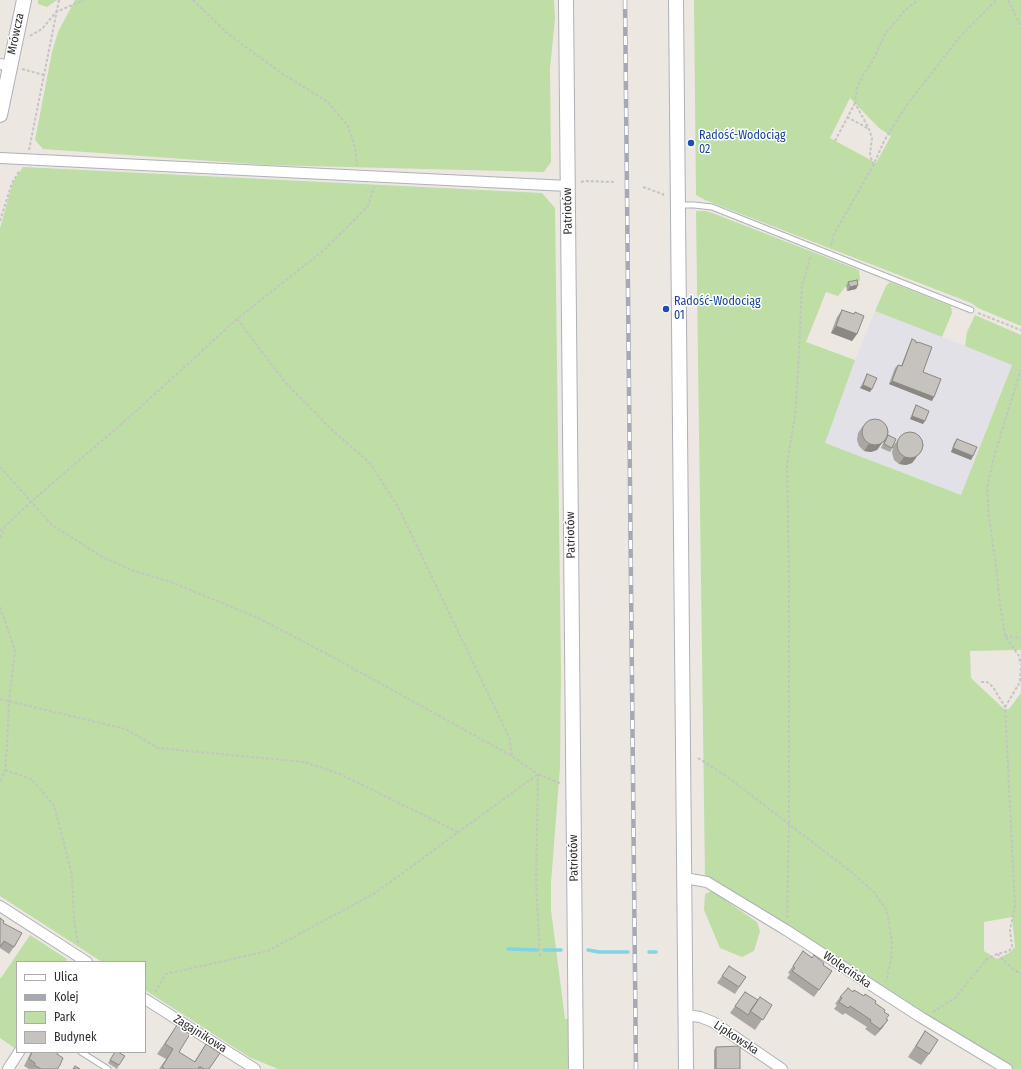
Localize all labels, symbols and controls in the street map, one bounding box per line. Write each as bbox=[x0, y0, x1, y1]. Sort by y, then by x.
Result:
street label: Mrówcza bbox=[5, 12, 27, 56]
place label: Radość-Wodociąg 02 bbox=[699, 129, 786, 157]
marker: Radość-Wodociąg 02 bbox=[686, 138, 696, 148]
street label: Patriotów bbox=[560, 187, 576, 235]
place label: Radość-Wodociąg 01 bbox=[674, 295, 761, 323]
marker: Radość-Wodociąg 01 bbox=[661, 304, 671, 314]
street label: Patriotów bbox=[563, 511, 579, 559]
street label: Patriotów bbox=[566, 834, 582, 882]
street label: Wolęcińska bbox=[820, 949, 874, 991]
legend bbox=[16, 961, 146, 1053]
text: Ulica bbox=[54, 970, 78, 984]
text: Kolej bbox=[54, 990, 79, 1004]
text: Park bbox=[54, 1010, 75, 1024]
street label: Zagajnikowa bbox=[171, 1012, 229, 1056]
street label: Lipkowska bbox=[711, 1018, 761, 1058]
text: Budynek bbox=[54, 1030, 96, 1044]

